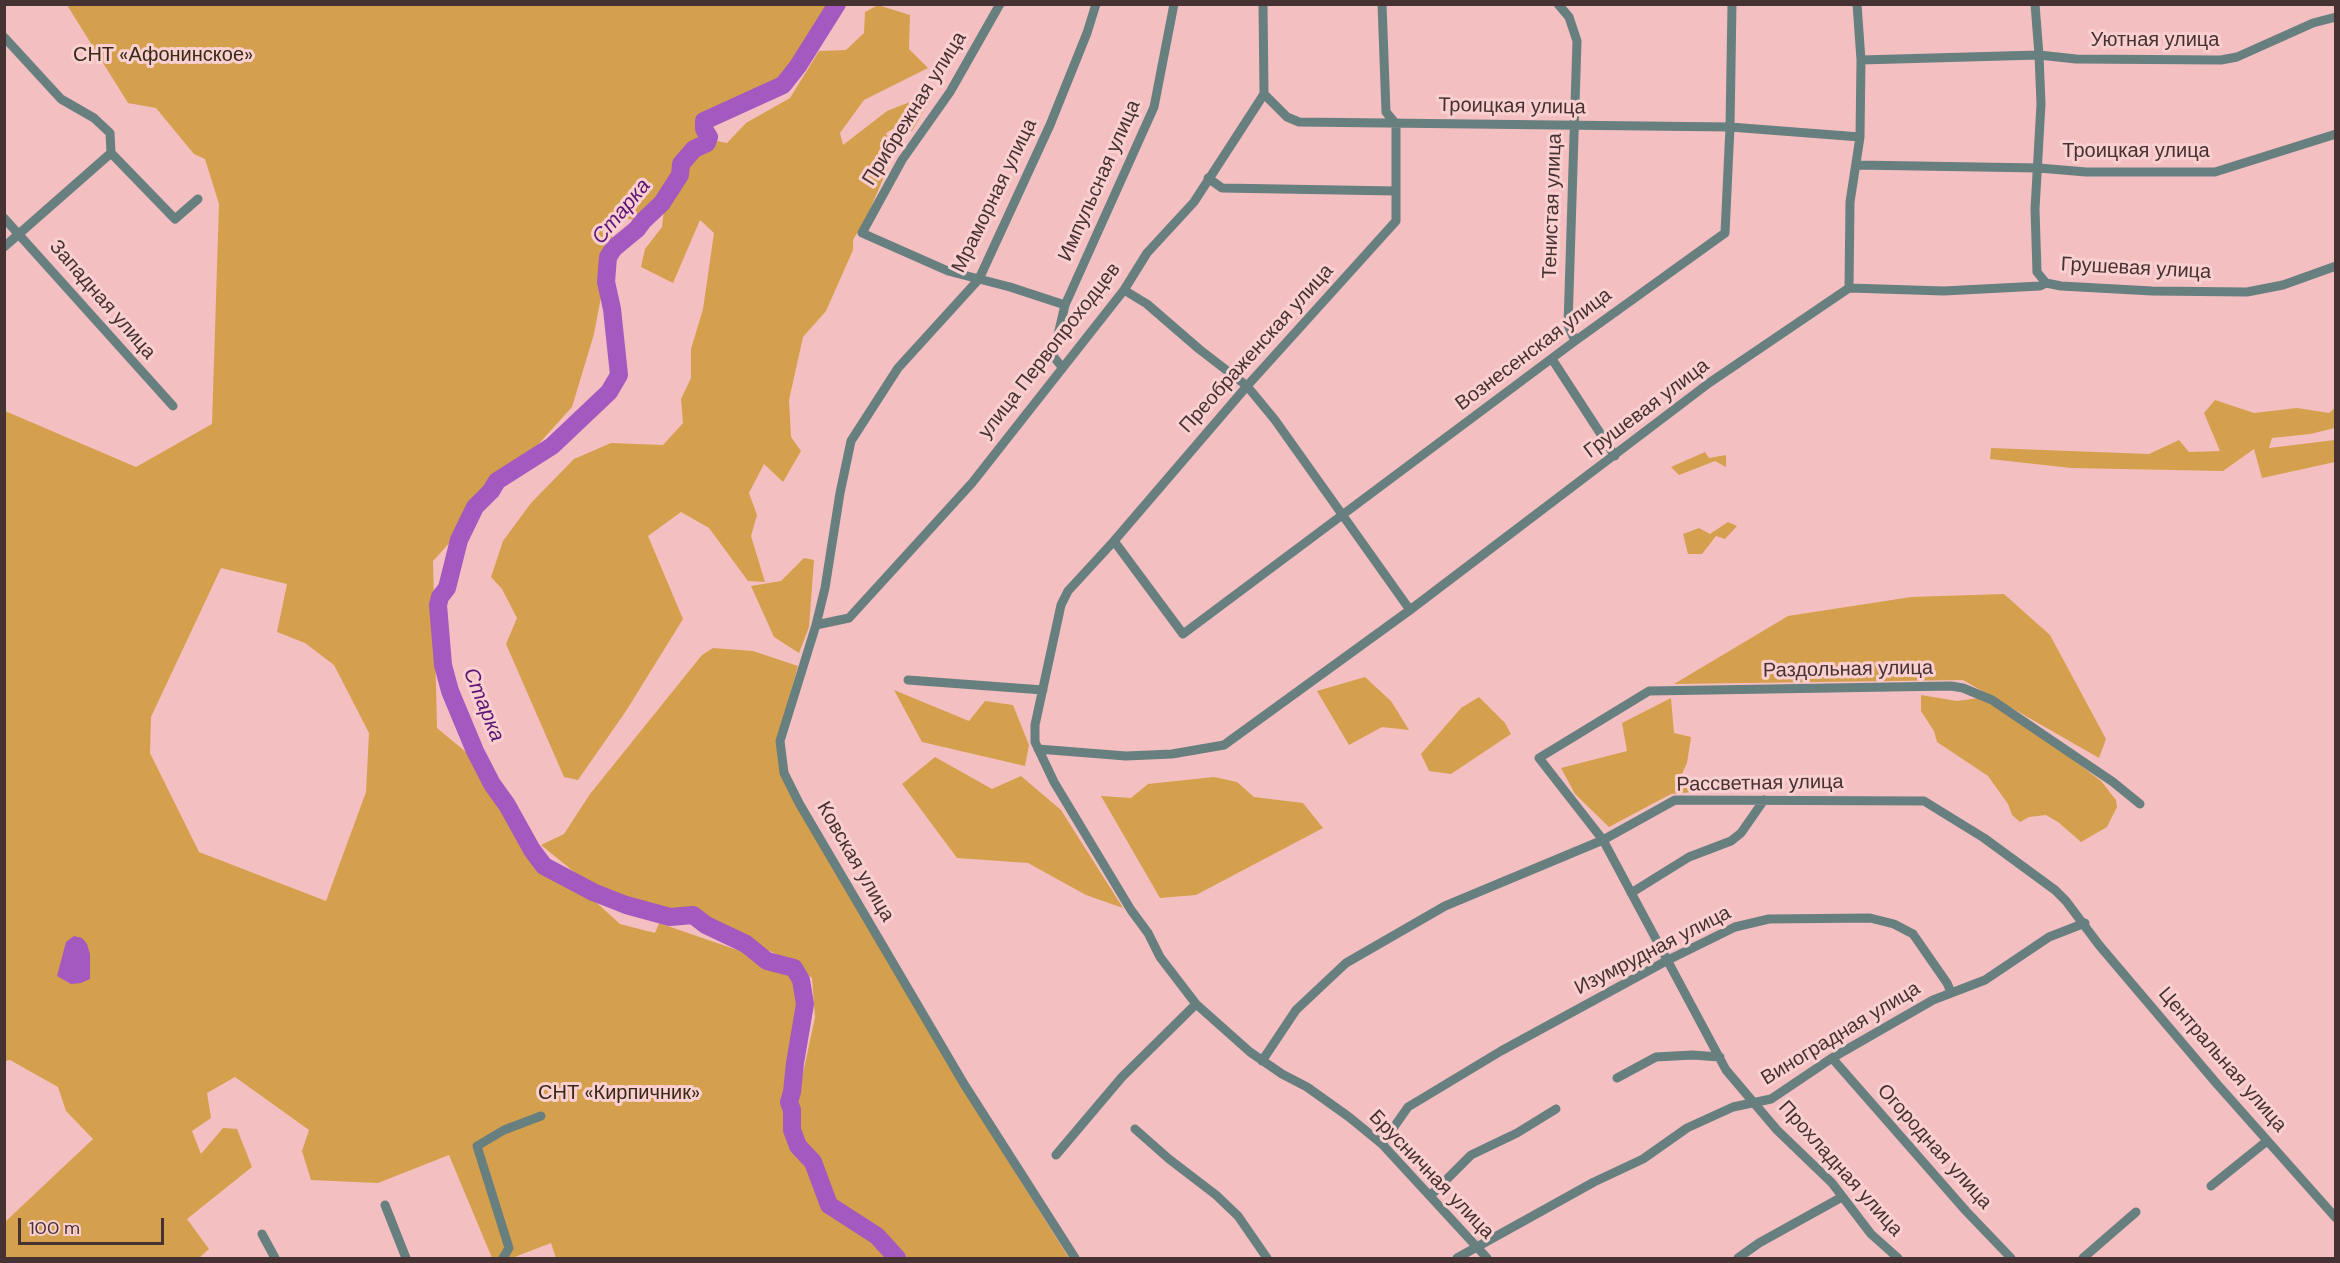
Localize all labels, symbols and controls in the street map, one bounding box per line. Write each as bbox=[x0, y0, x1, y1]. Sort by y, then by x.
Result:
street label: Прибрежная улица bbox=[858, 28, 972, 190]
street label: Уютная улица bbox=[2091, 29, 2219, 53]
park label: СНТ «Афонинское» bbox=[73, 44, 253, 68]
street label: Троицкая улица bbox=[1438, 94, 1586, 120]
street label: Импульсная улица bbox=[1054, 97, 1146, 265]
street label: Мраморная улица bbox=[947, 115, 1043, 277]
street label: Тенистая улица bbox=[1538, 133, 1568, 279]
street label: Троицкая улица bbox=[2062, 140, 2210, 164]
water label: Старка bbox=[587, 174, 657, 250]
street label: Западная улица bbox=[44, 235, 160, 365]
street label: Грушевая улица bbox=[2060, 253, 2212, 285]
street label: улица Первопроходцев bbox=[974, 258, 1126, 444]
street label: Преображенская улица bbox=[1175, 260, 1339, 438]
street label: Вознесенская улица bbox=[1451, 283, 1617, 417]
street label: Грушевая улица bbox=[1580, 354, 1714, 464]
street label: Раздольная улица bbox=[1763, 657, 1933, 683]
water label: Старка bbox=[457, 664, 509, 746]
street label: Рассветная улица bbox=[1676, 771, 1844, 797]
street label: Ковская улица bbox=[811, 798, 899, 926]
street label: Изумрудная улица bbox=[1571, 901, 1735, 1001]
street label: Виноградная улица bbox=[1757, 977, 1925, 1091]
street label: Центральная улица bbox=[2153, 983, 2291, 1137]
street label: Огородная улица bbox=[1871, 1079, 1997, 1215]
park label: СНТ «Кирпичник» bbox=[538, 1082, 700, 1106]
street label: Прохладная улица bbox=[1773, 1096, 1907, 1242]
street label: Брусничная улица bbox=[1363, 1106, 1499, 1244]
scale bar bbox=[21, 1206, 166, 1244]
text: 100 m bbox=[29, 1216, 80, 1240]

